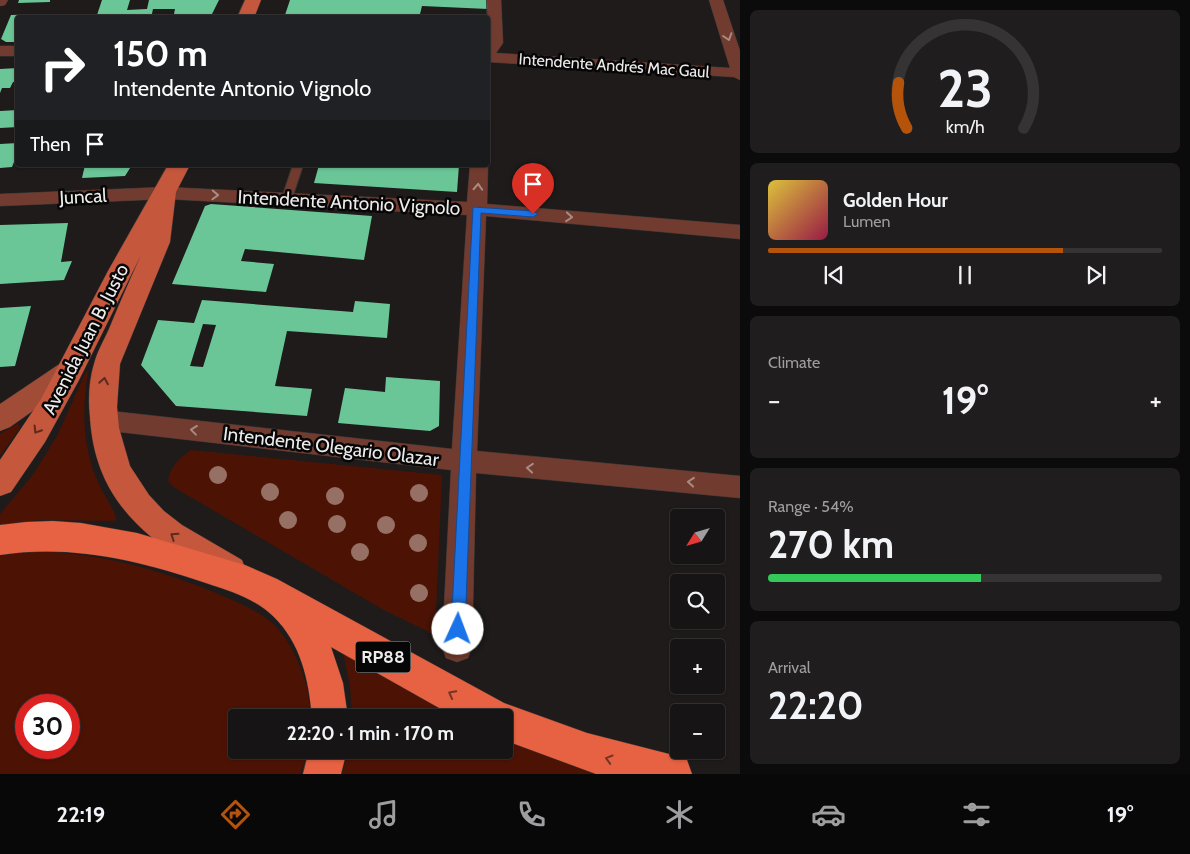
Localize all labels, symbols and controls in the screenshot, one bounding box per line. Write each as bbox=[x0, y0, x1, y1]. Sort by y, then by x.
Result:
text: 150 m bbox=[113, 32, 208, 75]
one-way arrow bbox=[722, 33, 732, 41]
icon: right bbox=[30, 35, 95, 100]
street label: Intendente Andrés Mac Gaul bbox=[518, 49, 710, 82]
text: 23 bbox=[937, 57, 993, 120]
text: Intendente Antonio Vignolo bbox=[113, 75, 371, 102]
text: km/h bbox=[945, 116, 985, 137]
icon: arrive bbox=[81, 130, 109, 158]
text: Then bbox=[30, 133, 71, 156]
pin bbox=[512, 163, 554, 214]
icon: arrive bbox=[519, 170, 547, 198]
one-way arrow bbox=[472, 183, 483, 191]
street label: Juncal bbox=[58, 184, 108, 209]
street label: Intendente Antonio Vignolo bbox=[237, 185, 461, 220]
text: Golden Hour bbox=[843, 189, 948, 212]
one-way arrow bbox=[212, 190, 219, 200]
one-way arrow bbox=[565, 212, 573, 223]
text: Lumen bbox=[843, 212, 890, 231]
street label: Avenida Juan B. Justo bbox=[38, 260, 133, 418]
icon: previous bbox=[820, 261, 848, 289]
icon: pause bbox=[951, 261, 979, 289]
icon: next bbox=[1082, 261, 1110, 289]
text: Climate bbox=[768, 353, 820, 372]
one-way arrow bbox=[98, 377, 109, 385]
text: 19° bbox=[942, 377, 988, 424]
text: − bbox=[768, 383, 780, 417]
text: + bbox=[1150, 383, 1162, 417]
street label: Intendente Olegario Olazar bbox=[222, 422, 440, 471]
one-way arrow bbox=[34, 425, 43, 434]
one-way arrow bbox=[190, 425, 198, 436]
one-way arrow bbox=[525, 462, 533, 473]
one-way arrow bbox=[687, 477, 695, 488]
text: Range · 54% bbox=[768, 497, 854, 516]
north arrow bbox=[670, 509, 725, 564]
map controls bbox=[670, 509, 725, 759]
text: 270 km bbox=[768, 521, 894, 568]
one-way arrow bbox=[170, 533, 180, 542]
button: search bbox=[670, 574, 725, 629]
position arrow bbox=[431, 602, 483, 654]
button: + bbox=[670, 639, 725, 694]
road number: RP88 bbox=[356, 642, 410, 672]
text: Arrival bbox=[768, 658, 811, 677]
text: 22:20 bbox=[768, 682, 864, 729]
one-way arrow bbox=[449, 690, 458, 700]
speed limit sign: 30 bbox=[15, 694, 80, 759]
button: − bbox=[670, 704, 725, 759]
text: 22:20 · 1 min · 170 m bbox=[287, 722, 454, 745]
one-way arrow bbox=[605, 754, 613, 764]
icon: directions bbox=[218, 797, 253, 832]
icon: music bbox=[366, 797, 401, 832]
icon: phone bbox=[514, 797, 549, 832]
icon: climate bbox=[662, 797, 697, 832]
icon: car bbox=[811, 797, 846, 832]
icon: filters bbox=[959, 797, 994, 832]
text: 22:19 bbox=[57, 801, 105, 828]
text: 19° bbox=[1107, 801, 1133, 828]

